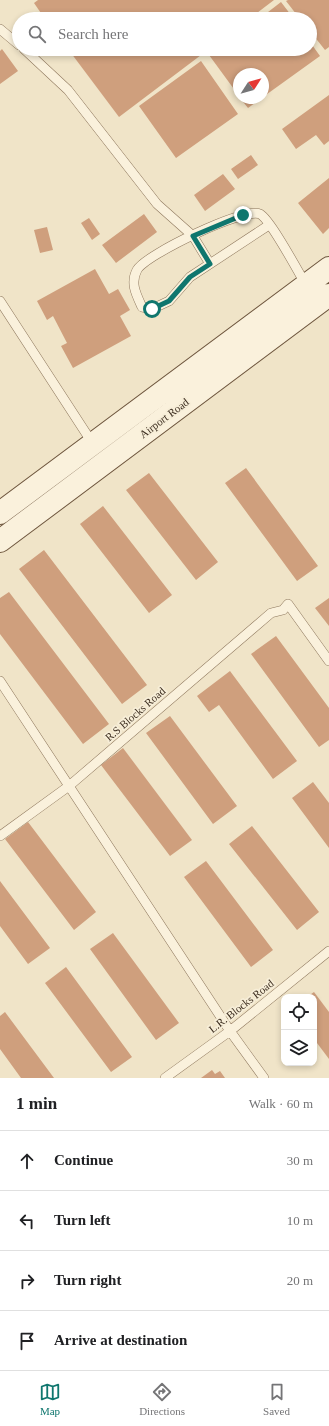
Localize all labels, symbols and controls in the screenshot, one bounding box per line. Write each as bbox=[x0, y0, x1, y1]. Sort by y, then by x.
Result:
search box bbox=[12, 12, 317, 56]
icon: search bbox=[26, 23, 48, 45]
text: Search here bbox=[58, 26, 128, 42]
north arrow bbox=[233, 68, 269, 104]
route end bbox=[234, 206, 252, 224]
route start bbox=[143, 300, 161, 318]
street label: Airport Road bbox=[137, 395, 191, 440]
street label: R.S Blocks Road bbox=[103, 684, 168, 743]
street label: L.R. Blocks Road bbox=[206, 977, 276, 1035]
map controls bbox=[281, 994, 317, 1066]
button: locate bbox=[281, 994, 317, 1030]
button: layers bbox=[281, 1030, 317, 1066]
text: 1 min bbox=[16, 1094, 57, 1113]
text: Walk · 60 m bbox=[249, 1096, 313, 1111]
icon: ahead bbox=[16, 1150, 38, 1172]
text: Continue bbox=[54, 1152, 113, 1168]
text: 30 m bbox=[287, 1153, 313, 1168]
icon: left bbox=[16, 1210, 38, 1232]
text: Turn left bbox=[54, 1212, 111, 1228]
text: 10 m bbox=[287, 1213, 313, 1228]
icon: right bbox=[16, 1270, 38, 1292]
text: Turn right bbox=[54, 1272, 121, 1288]
text: 20 m bbox=[287, 1273, 313, 1288]
icon: arrive bbox=[16, 1330, 38, 1352]
text: Arrive at destination bbox=[54, 1332, 187, 1348]
tab: Map bbox=[39, 1381, 61, 1417]
tab: Directions bbox=[139, 1381, 185, 1417]
tab: Saved bbox=[263, 1381, 290, 1417]

